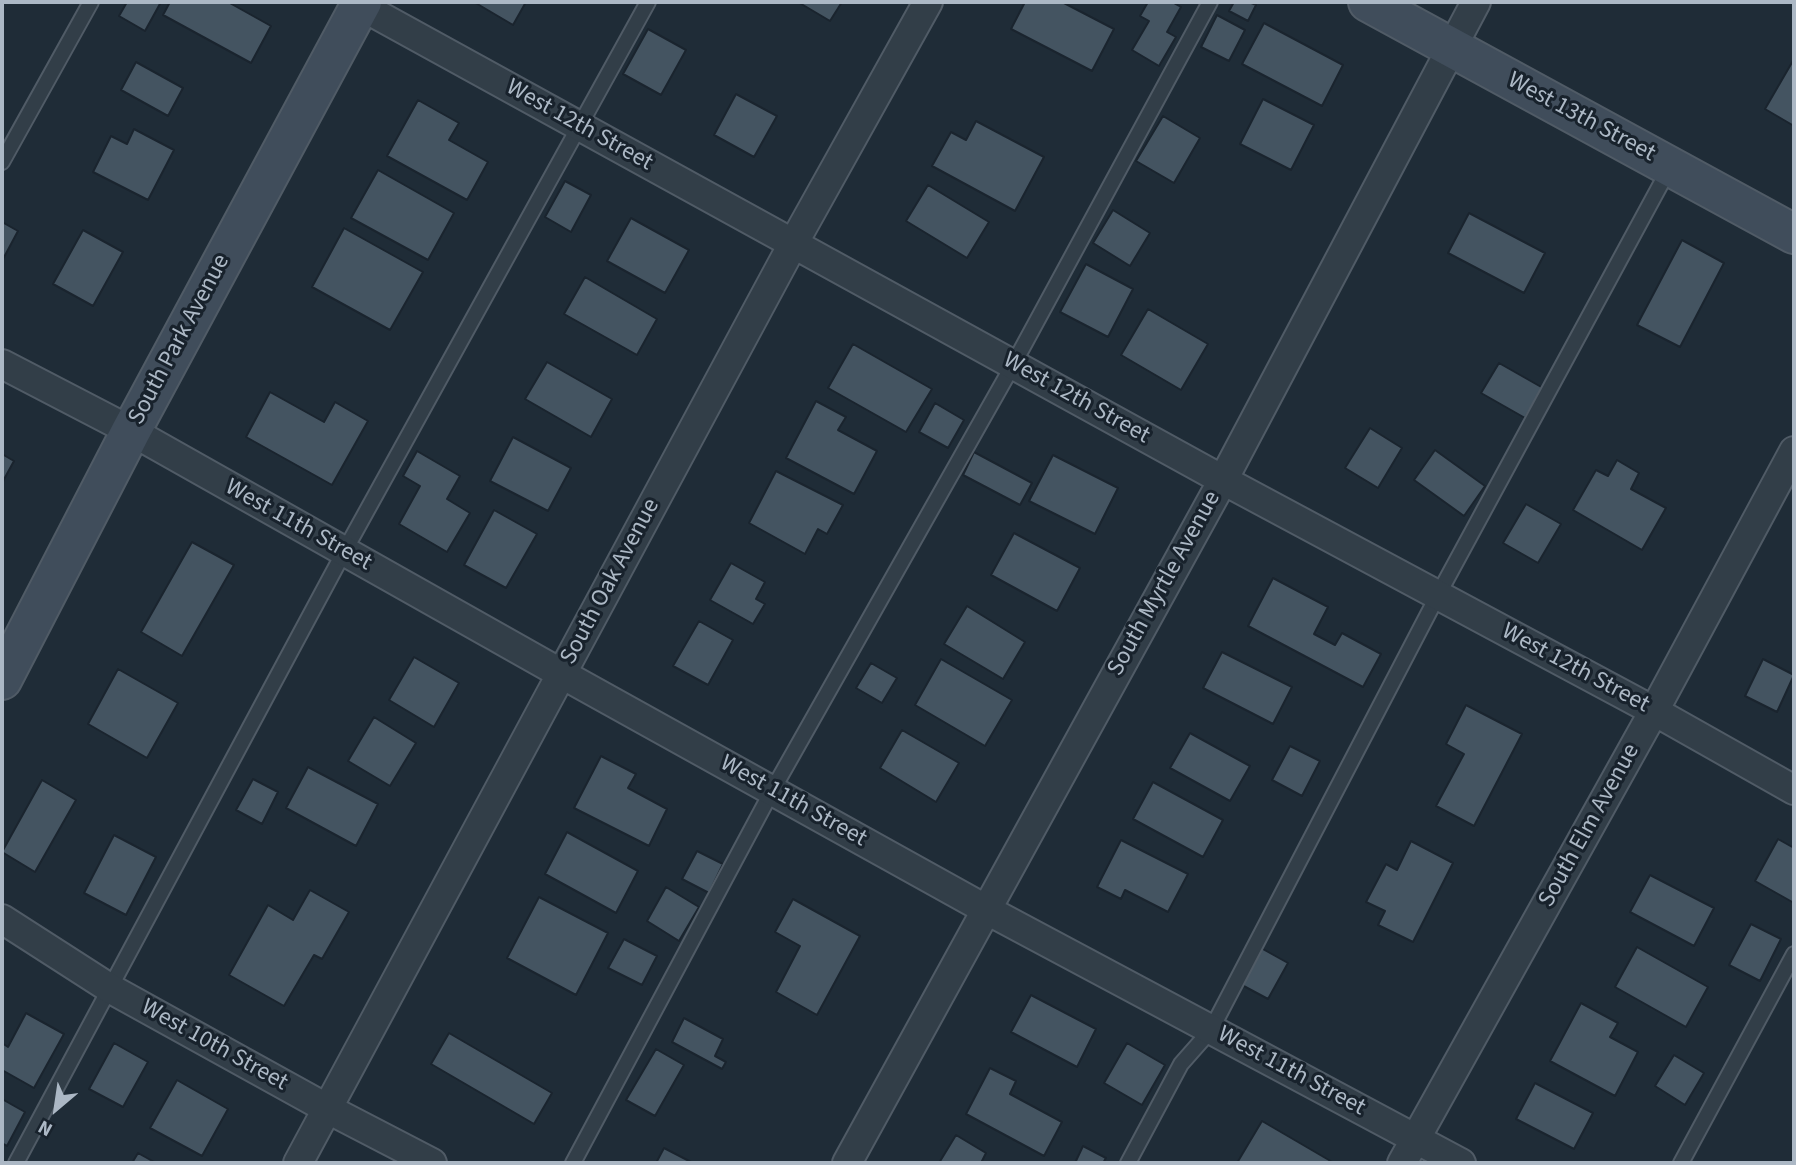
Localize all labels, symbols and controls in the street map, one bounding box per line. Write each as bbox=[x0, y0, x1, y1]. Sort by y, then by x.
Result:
street label: West 13th Street bbox=[1502, 67, 1660, 169]
street label: West 12th Street bbox=[501, 74, 657, 178]
street label: South Park Avenue bbox=[123, 250, 237, 430]
street label: West 12th Street bbox=[998, 347, 1154, 451]
street label: West 11th Street bbox=[220, 474, 376, 578]
street label: South Myrtle Avenue bbox=[1102, 487, 1228, 681]
street label: South Oak Avenue bbox=[555, 494, 667, 670]
street label: West 12th Street bbox=[1496, 618, 1654, 720]
street label: South Elm Avenue bbox=[1533, 739, 1647, 913]
street label: West 11th Street bbox=[715, 750, 871, 854]
street label: West 10th Street bbox=[136, 994, 292, 1098]
street label: West 11th Street bbox=[1212, 1021, 1370, 1123]
north arrow bbox=[21, 1074, 91, 1144]
text: N bbox=[34, 1113, 58, 1143]

